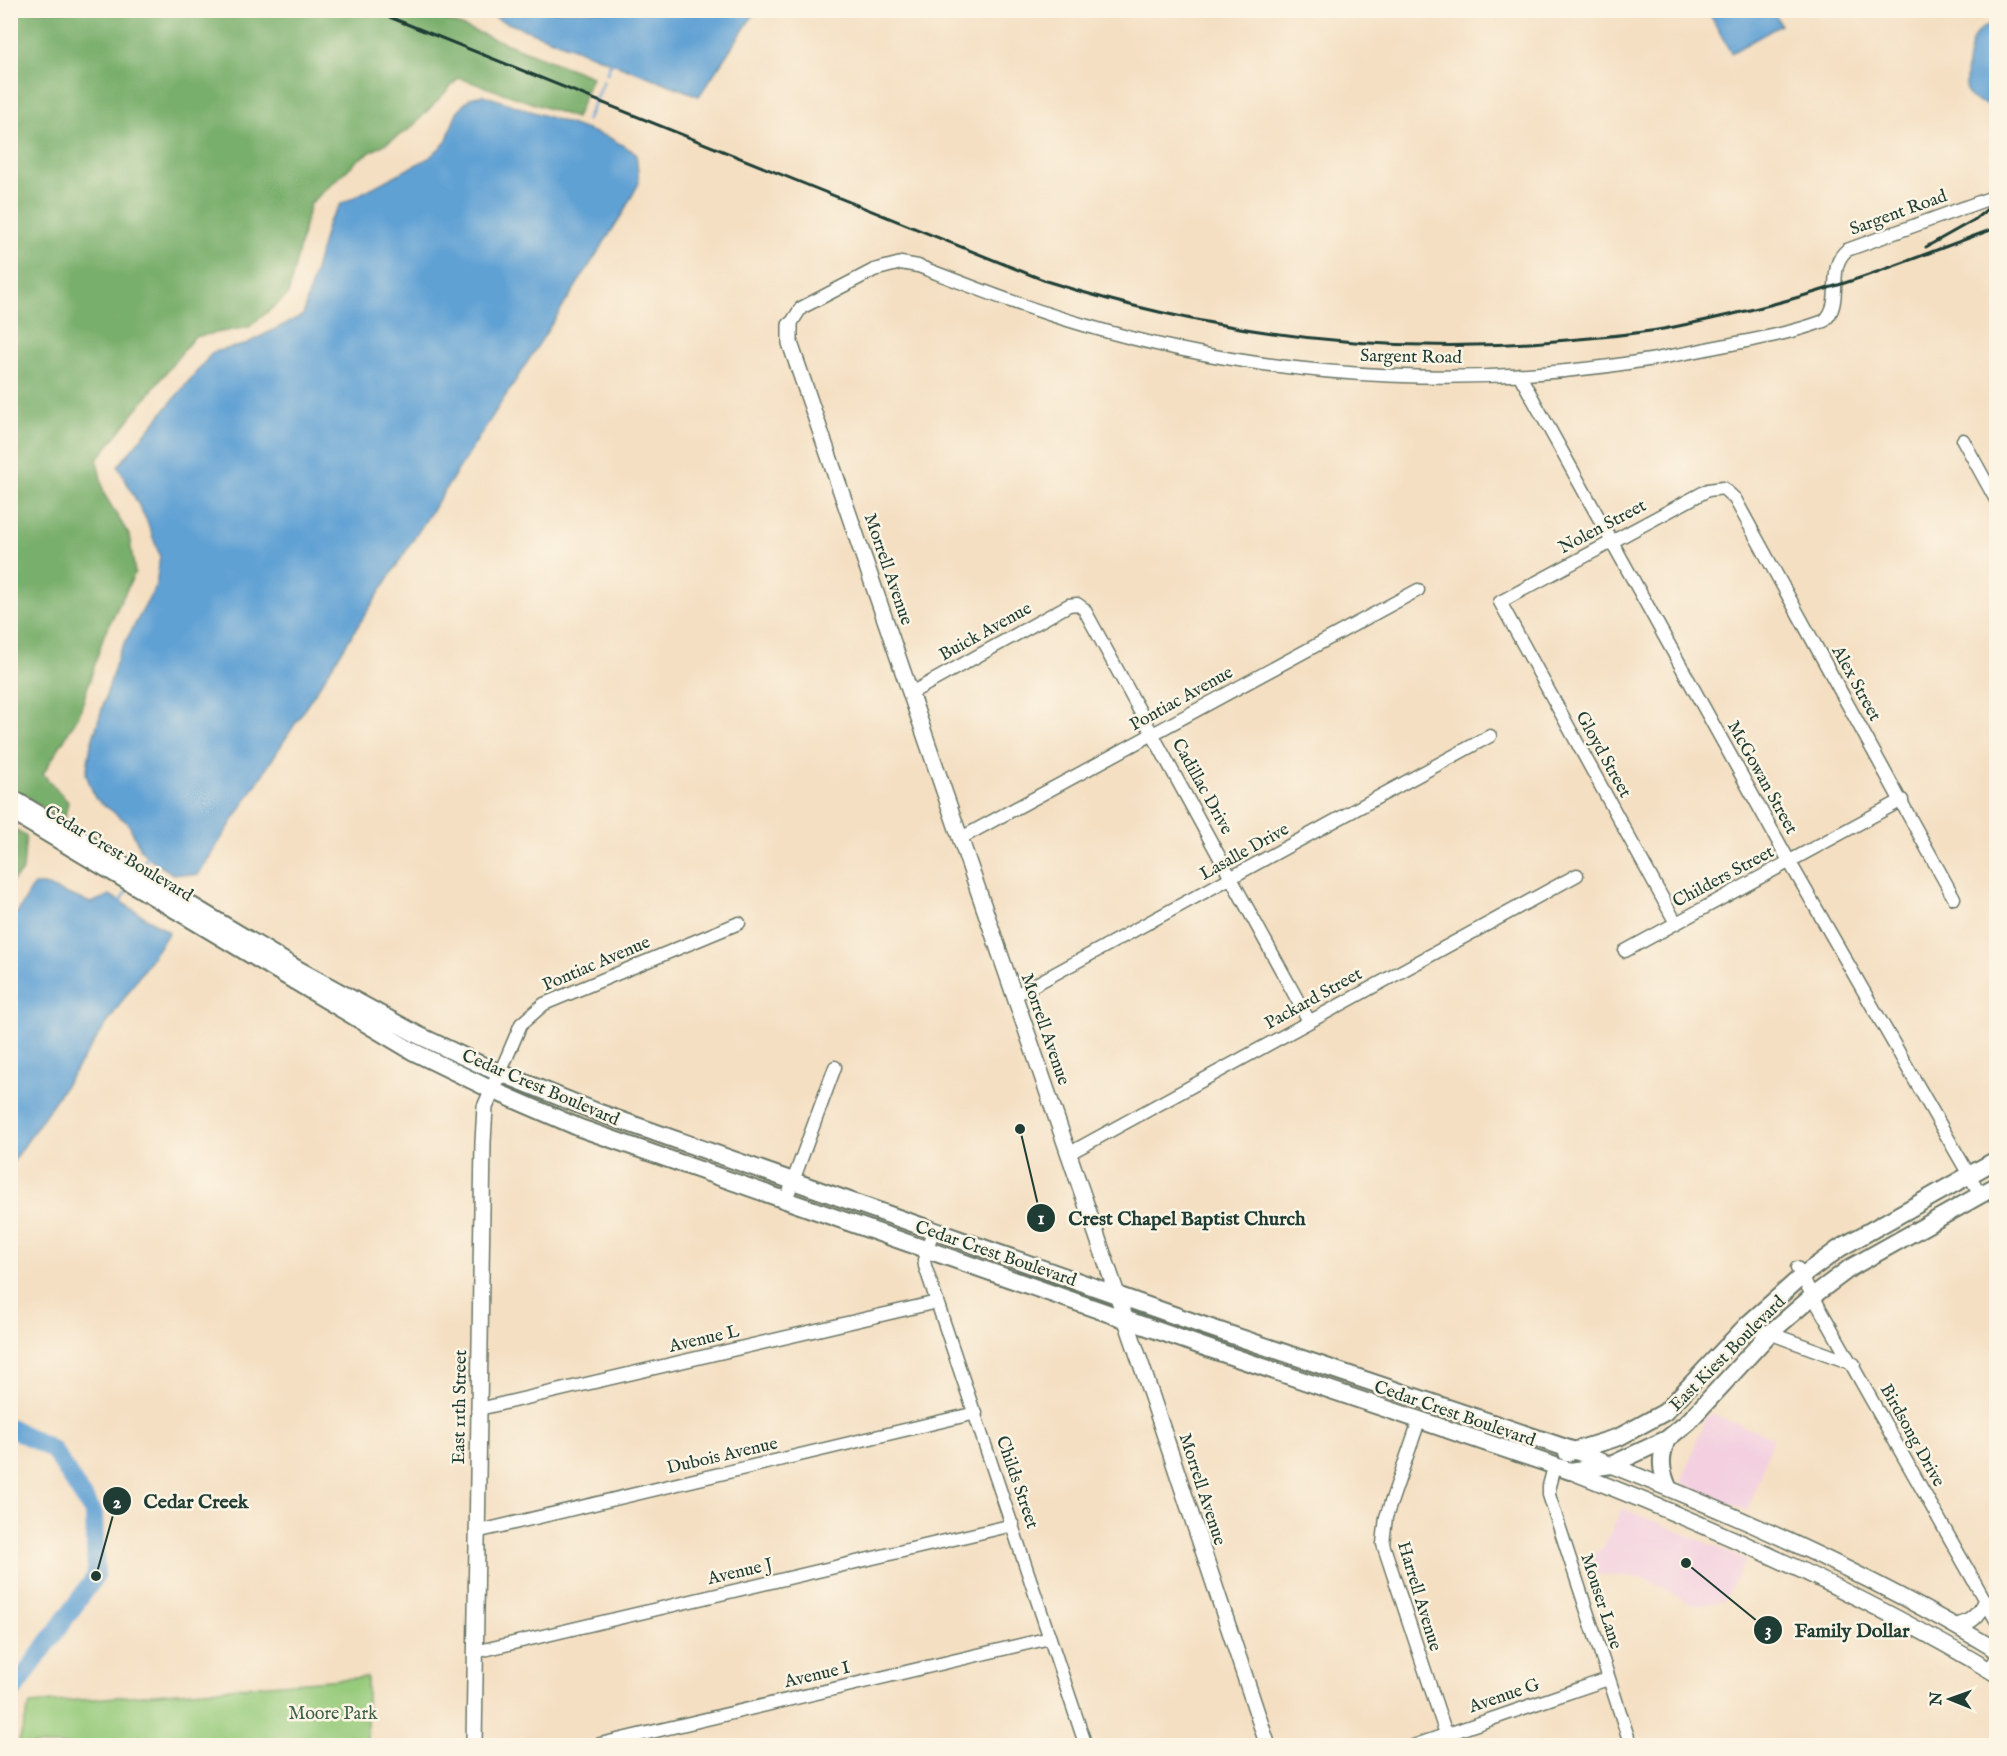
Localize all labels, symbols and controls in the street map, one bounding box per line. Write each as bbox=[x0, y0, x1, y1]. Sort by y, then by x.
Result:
street label: Sargent Road bbox=[1847, 185, 1951, 242]
street label: Sargent Road bbox=[1360, 345, 1463, 370]
street label: Nolen Street bbox=[1555, 495, 1651, 560]
street label: Morrell Avenue bbox=[858, 511, 917, 628]
street label: Buick Avenue bbox=[935, 597, 1036, 667]
street label: Alex Street bbox=[1825, 641, 1886, 725]
street label: Pontiac Avenue bbox=[1126, 661, 1237, 737]
street label: Gloyd Street bbox=[1569, 707, 1636, 802]
street label: McGowan Street bbox=[1721, 717, 1802, 838]
street label: Cadillac Drive bbox=[1166, 735, 1238, 839]
street label: Cedar Crest Boulevard bbox=[40, 801, 197, 908]
street label: Lasalle Drive bbox=[1196, 818, 1293, 886]
street label: Childers Street bbox=[1669, 841, 1778, 914]
street label: Pontiac Avenue bbox=[539, 931, 654, 997]
street label: Packard Street bbox=[1261, 963, 1367, 1036]
street label: Morrell Avenue bbox=[1015, 971, 1074, 1088]
street label: Cedar Crest Boulevard bbox=[458, 1045, 623, 1132]
callout: Crest Chapel Baptist Church bbox=[1026, 1199, 1317, 1237]
text: Crest Chapel Baptist Church bbox=[1068, 1207, 1306, 1232]
text: 1 bbox=[1038, 1208, 1045, 1231]
street label: Cedar Crest Boulevard bbox=[912, 1216, 1080, 1293]
street label: East Kiest Boulevard bbox=[1665, 1291, 1791, 1417]
street label: Avenue L bbox=[666, 1320, 742, 1359]
street label: East 11th Street bbox=[448, 1350, 473, 1464]
street label: Cedar Crest Boulevard bbox=[1371, 1376, 1539, 1453]
street label: Birdsong Drive bbox=[1874, 1380, 1949, 1491]
street label: Morrell Avenue bbox=[1173, 1430, 1231, 1548]
street label: Dubois Avenue bbox=[665, 1433, 780, 1480]
street label: Childs Street bbox=[990, 1433, 1043, 1532]
callout: Cedar Creek bbox=[102, 1482, 261, 1520]
text: Cedar Creek bbox=[143, 1490, 250, 1515]
text: 2 bbox=[113, 1492, 122, 1515]
street label: Harrell Avenue bbox=[1391, 1539, 1446, 1654]
street label: Mouser Lane bbox=[1574, 1551, 1627, 1652]
street label: Avenue J bbox=[704, 1554, 776, 1591]
callout: Family Dollar bbox=[1753, 1611, 1922, 1649]
text: Family Dollar bbox=[1795, 1619, 1910, 1644]
text: 3 bbox=[1765, 1620, 1771, 1643]
street label: Avenue I bbox=[781, 1657, 853, 1694]
north arrow bbox=[1920, 1669, 1980, 1729]
street label: Avenue G bbox=[1465, 1673, 1544, 1720]
text: N bbox=[1927, 1692, 1947, 1707]
park label: Moore Park bbox=[288, 1703, 378, 1726]

